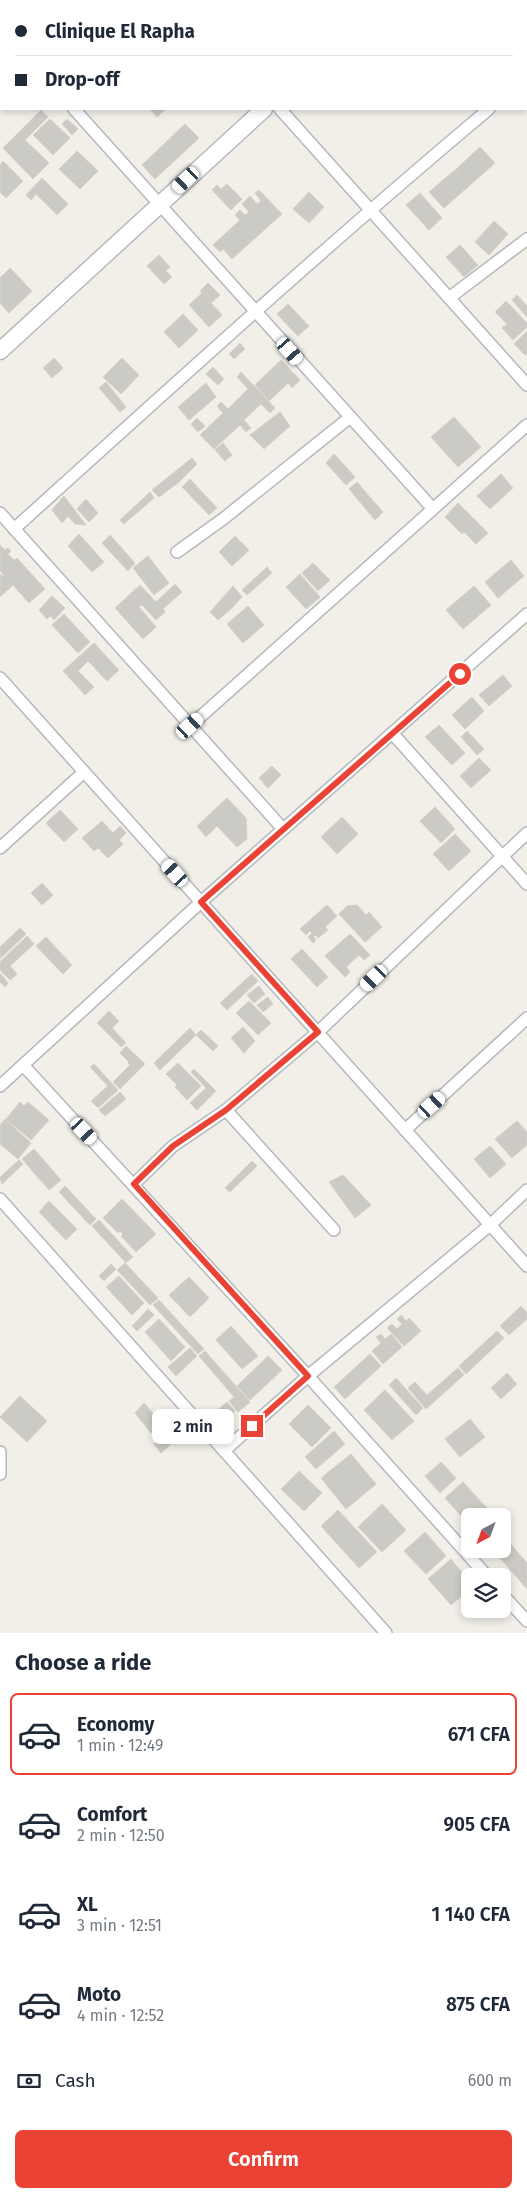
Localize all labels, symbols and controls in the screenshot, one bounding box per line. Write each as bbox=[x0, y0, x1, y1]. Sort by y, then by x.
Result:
text: Clinique El Rapha bbox=[45, 20, 195, 43]
text: Drop-off bbox=[45, 68, 119, 91]
car bbox=[169, 164, 202, 196]
car bbox=[274, 335, 305, 367]
route start bbox=[449, 663, 471, 685]
car bbox=[173, 710, 206, 742]
car bbox=[159, 857, 190, 889]
car bbox=[357, 962, 390, 994]
car bbox=[415, 1089, 448, 1121]
car bbox=[68, 1115, 99, 1147]
callout: 2 min bbox=[152, 1408, 234, 1444]
route end bbox=[241, 1415, 263, 1437]
text: 2 min bbox=[173, 1417, 213, 1436]
north arrow bbox=[461, 1508, 511, 1558]
map controls bbox=[461, 1508, 511, 1618]
button: layers bbox=[461, 1568, 511, 1618]
text: Choose a ride bbox=[15, 1649, 151, 1676]
icon: car bbox=[17, 1712, 62, 1757]
text: Economy bbox=[77, 1713, 154, 1736]
text: 671 CFA bbox=[448, 1723, 510, 1746]
text: 1 min · 12:49 bbox=[77, 1736, 163, 1755]
icon: car bbox=[17, 1802, 62, 1847]
text: Comfort bbox=[77, 1803, 147, 1826]
text: 905 CFA bbox=[444, 1813, 510, 1836]
text: 2 min · 12:50 bbox=[77, 1826, 165, 1845]
icon: car bbox=[17, 1892, 62, 1937]
text: XL bbox=[77, 1893, 98, 1916]
text: 1 140 CFA bbox=[432, 1903, 510, 1926]
text: 3 min · 12:51 bbox=[77, 1916, 162, 1935]
icon: car bbox=[17, 1982, 62, 2027]
text: Moto bbox=[77, 1983, 121, 2006]
text: 875 CFA bbox=[446, 1993, 510, 2016]
text: 4 min · 12:52 bbox=[77, 2006, 164, 2025]
icon: cash bbox=[15, 2067, 43, 2095]
text: Cash bbox=[55, 2069, 96, 2092]
text: 600 m bbox=[468, 2071, 512, 2090]
button: Confirm bbox=[15, 2130, 512, 2188]

